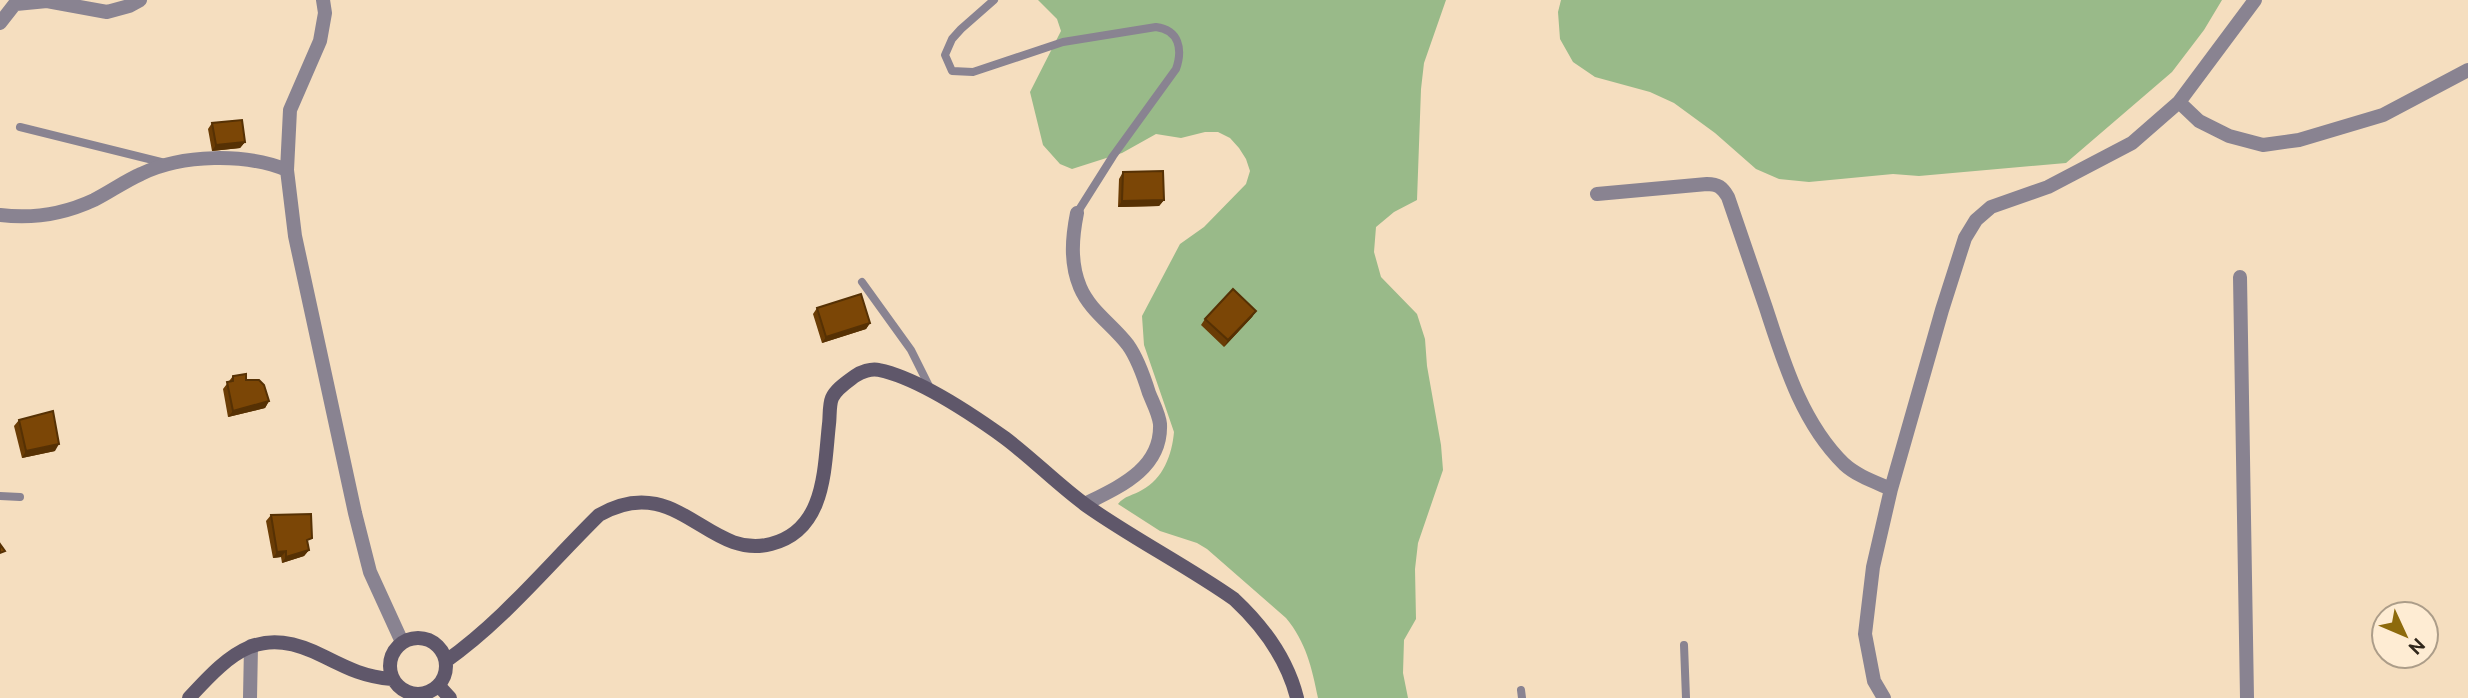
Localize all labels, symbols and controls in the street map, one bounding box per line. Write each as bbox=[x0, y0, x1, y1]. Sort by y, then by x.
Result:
north arrow bbox=[2370, 600, 2440, 670]
text: N bbox=[2404, 634, 2430, 660]

